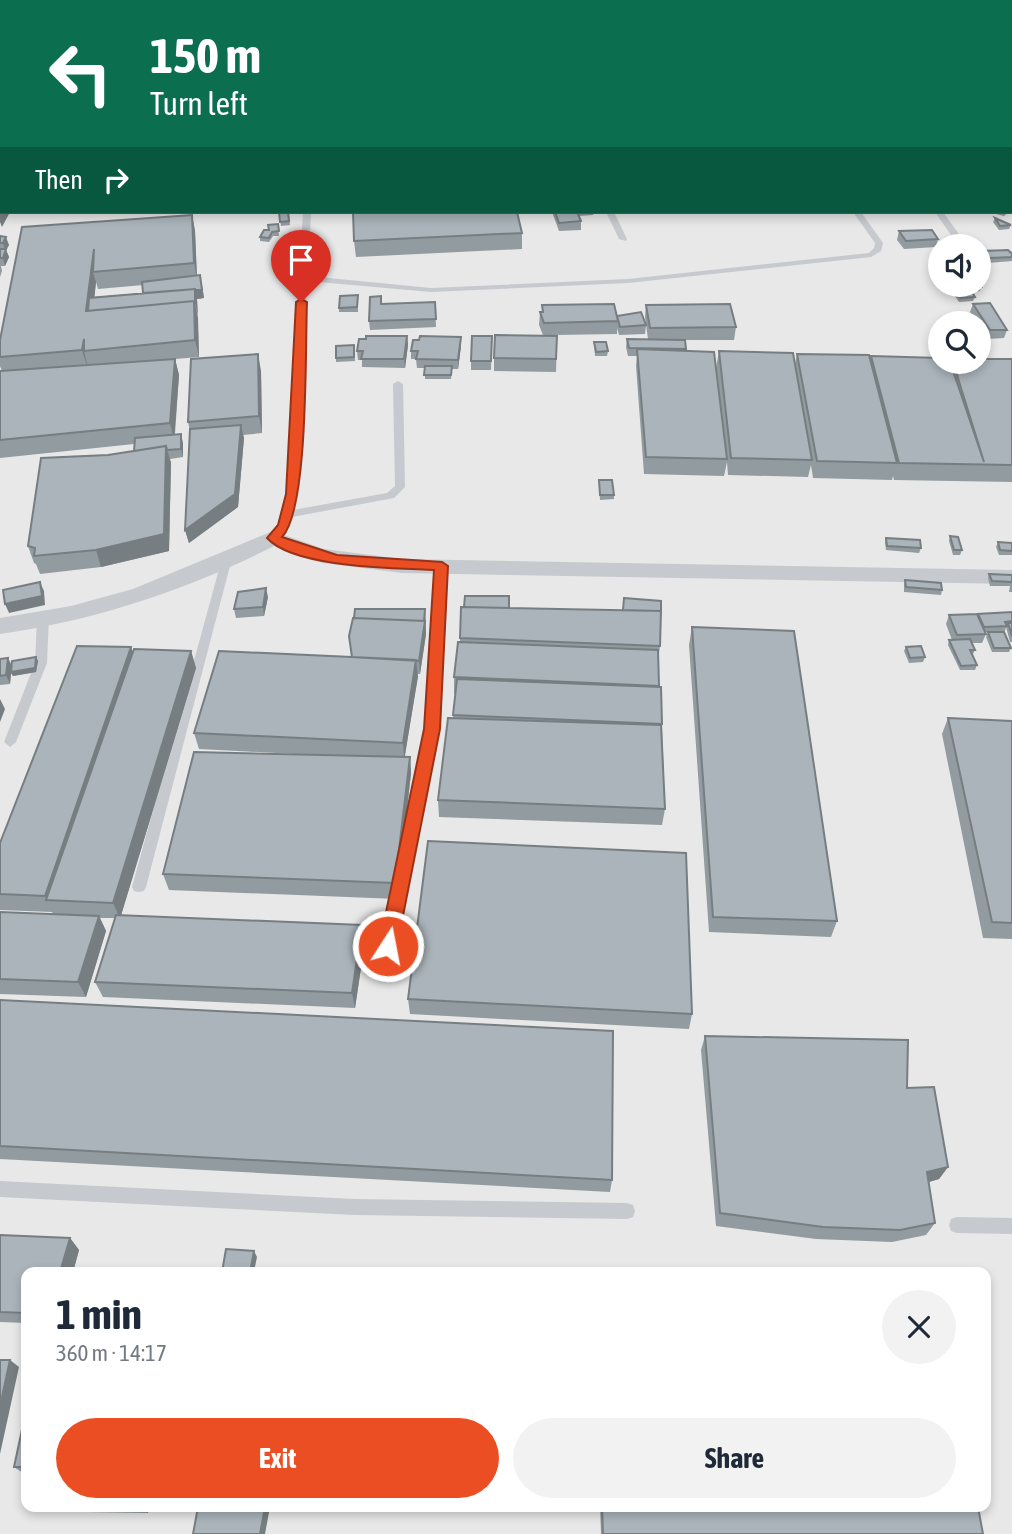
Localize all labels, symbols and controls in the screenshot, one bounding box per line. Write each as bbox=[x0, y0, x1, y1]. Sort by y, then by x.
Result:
text: 150 m bbox=[150, 27, 261, 83]
icon: left bbox=[35, 28, 126, 119]
text: Turn left bbox=[150, 85, 248, 122]
icon: right bbox=[97, 161, 135, 199]
text: Then bbox=[35, 165, 83, 195]
pin bbox=[271, 230, 331, 302]
map controls bbox=[928, 234, 991, 374]
button: sound bbox=[928, 234, 991, 297]
icon: arrive bbox=[282, 241, 320, 279]
button: search bbox=[928, 311, 991, 374]
position arrow bbox=[351, 909, 425, 983]
text: 1 min bbox=[56, 1290, 142, 1338]
button: close bbox=[882, 1290, 956, 1364]
text: 360 m · 14:17 bbox=[56, 1340, 167, 1366]
button: Exit bbox=[56, 1418, 499, 1498]
button: Share bbox=[513, 1418, 956, 1498]

